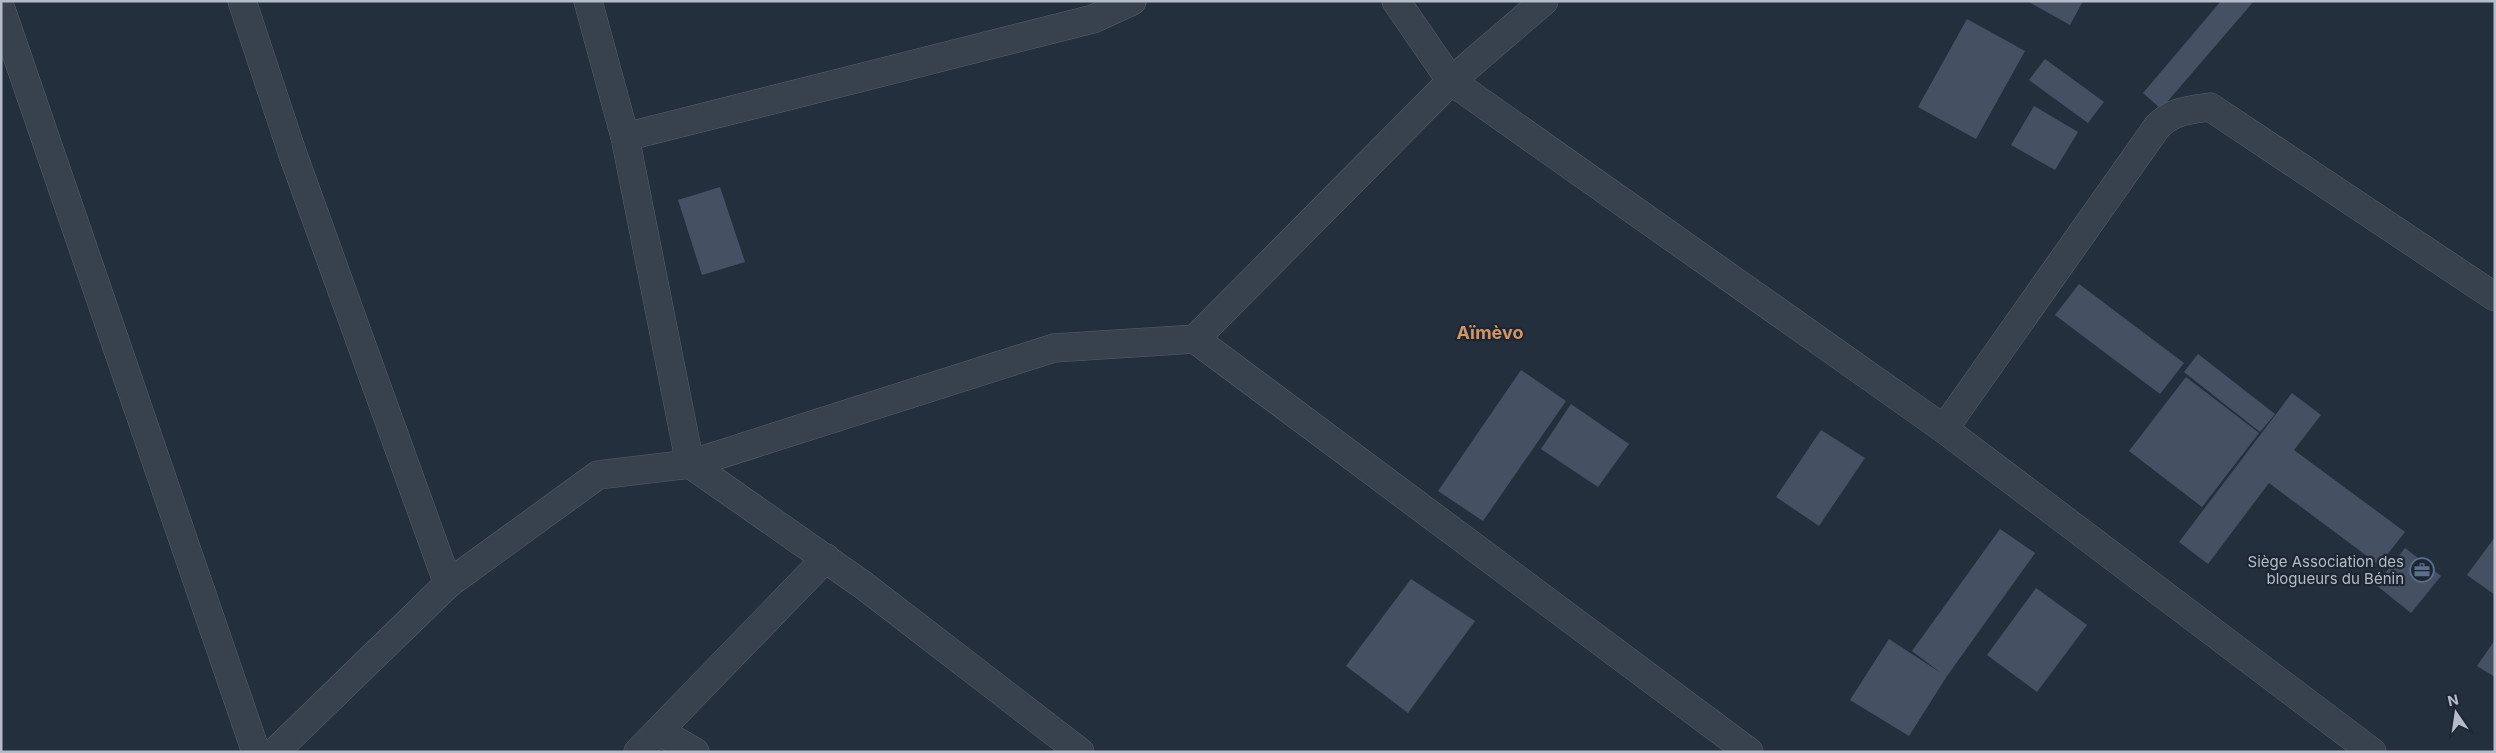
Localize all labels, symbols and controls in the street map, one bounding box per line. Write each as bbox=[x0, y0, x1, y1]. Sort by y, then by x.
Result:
district label: Aïmèvo bbox=[1457, 322, 1523, 343]
place label: Siège Association des blogueurs du Bénin bbox=[2248, 552, 2404, 588]
office icon: Siège Association des blogueurs du Bénin bbox=[2409, 557, 2435, 583]
north arrow bbox=[2431, 688, 2481, 738]
text: N bbox=[2446, 690, 2460, 709]

